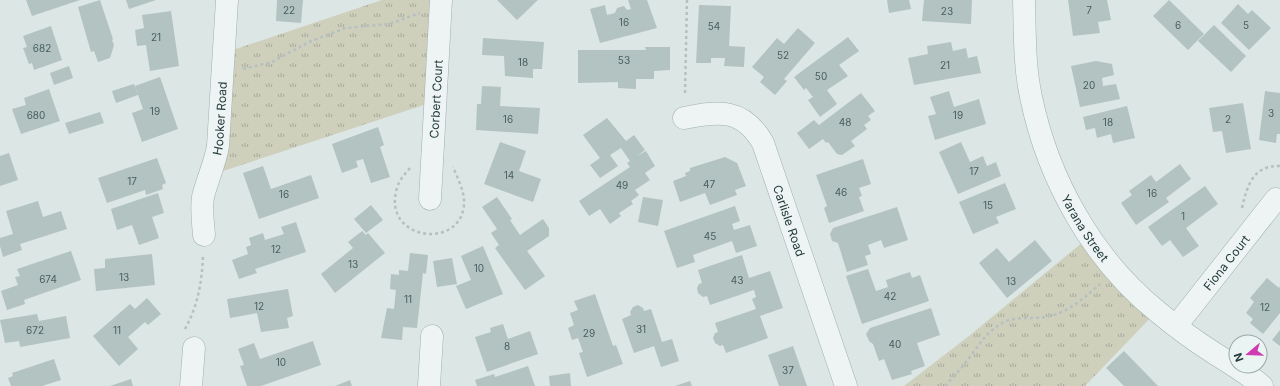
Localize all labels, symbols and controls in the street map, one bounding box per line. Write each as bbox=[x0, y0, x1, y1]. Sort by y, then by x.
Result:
house number: 22 bbox=[283, 4, 295, 16]
house number: 7 bbox=[1086, 4, 1092, 16]
house number: 23 bbox=[941, 5, 953, 17]
house number: 16 bbox=[619, 16, 629, 28]
house number: 6 bbox=[1175, 19, 1181, 31]
house number: 5 bbox=[1243, 19, 1249, 31]
house number: 54 bbox=[708, 20, 720, 32]
house number: 21 bbox=[151, 31, 161, 43]
house number: 682 bbox=[33, 42, 51, 54]
house number: 52 bbox=[777, 49, 789, 61]
house number: 53 bbox=[618, 54, 630, 66]
house number: 18 bbox=[518, 56, 528, 68]
street label: Corbert Court bbox=[426, 59, 445, 139]
house number: 21 bbox=[940, 59, 950, 71]
house number: 50 bbox=[815, 70, 827, 82]
house number: 20 bbox=[1083, 79, 1095, 91]
street label: Hooker Road bbox=[209, 81, 229, 156]
house number: 19 bbox=[150, 105, 160, 117]
house number: 3 bbox=[1268, 107, 1274, 119]
house number: 680 bbox=[27, 109, 45, 121]
house number: 19 bbox=[953, 109, 963, 121]
house number: 16 bbox=[503, 113, 513, 125]
house number: 2 bbox=[1225, 113, 1231, 125]
house number: 48 bbox=[839, 116, 851, 128]
house number: 18 bbox=[1103, 116, 1113, 128]
house number: 17 bbox=[969, 165, 979, 177]
house number: 14 bbox=[504, 169, 514, 181]
house number: 17 bbox=[127, 175, 137, 187]
house number: 47 bbox=[703, 178, 715, 190]
house number: 49 bbox=[616, 179, 628, 191]
street label: Carlisle Road bbox=[770, 183, 809, 258]
house number: 46 bbox=[835, 186, 847, 198]
house number: 16 bbox=[1147, 187, 1157, 199]
house number: 16 bbox=[279, 188, 289, 200]
street label: Yarana Street bbox=[1059, 192, 1112, 264]
house number: 15 bbox=[983, 199, 993, 211]
house number: 1 bbox=[1181, 210, 1185, 222]
house number: 45 bbox=[704, 230, 716, 242]
street label: Fiona Court bbox=[1200, 232, 1253, 293]
house number: 12 bbox=[271, 243, 281, 255]
house number: 13 bbox=[348, 258, 358, 270]
house number: 10 bbox=[474, 262, 484, 274]
house number: 13 bbox=[119, 271, 129, 283]
house number: 674 bbox=[39, 273, 57, 285]
house number: 43 bbox=[731, 274, 743, 286]
house number: 13 bbox=[1006, 275, 1016, 287]
house number: 42 bbox=[884, 290, 896, 302]
house number: 11 bbox=[404, 293, 412, 305]
house number: 12 bbox=[254, 300, 264, 312]
house number: 12 bbox=[1260, 301, 1270, 313]
house number: 31 bbox=[636, 323, 646, 335]
house number: 672 bbox=[26, 324, 44, 336]
house number: 11 bbox=[113, 324, 121, 336]
house number: 29 bbox=[583, 327, 595, 339]
north arrow bbox=[1228, 334, 1268, 374]
house number: 40 bbox=[889, 338, 901, 350]
house number: 8 bbox=[504, 340, 510, 352]
text: N bbox=[1231, 351, 1247, 364]
house number: 10 bbox=[276, 356, 286, 368]
house number: 37 bbox=[782, 364, 794, 376]

